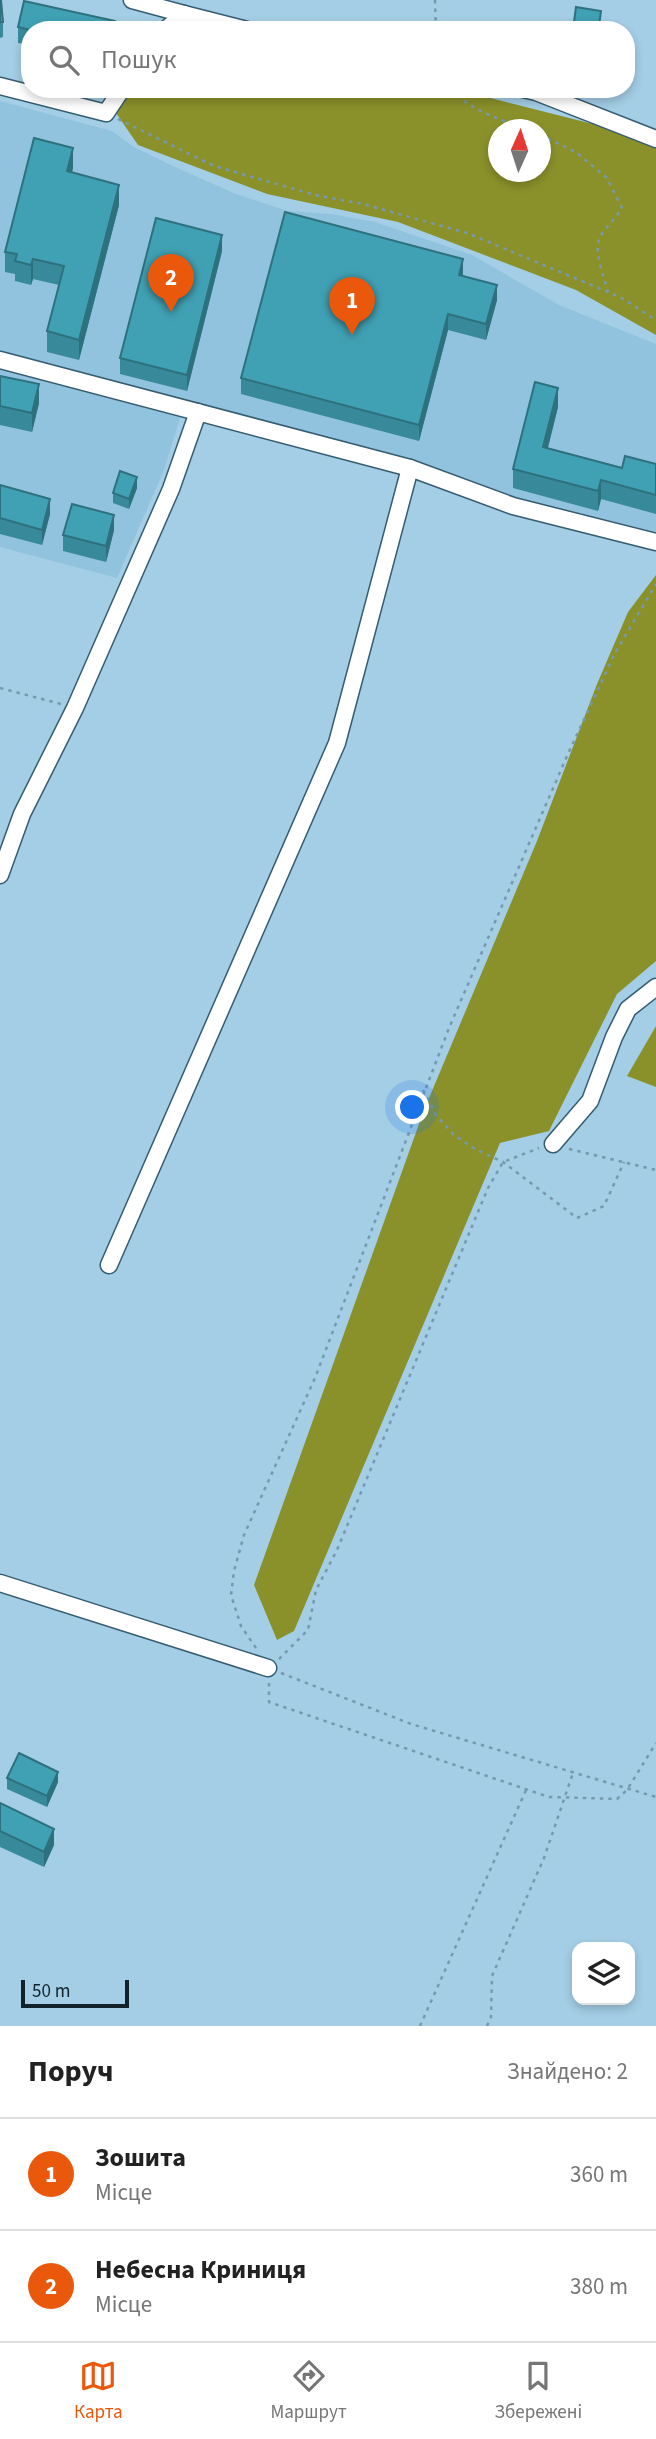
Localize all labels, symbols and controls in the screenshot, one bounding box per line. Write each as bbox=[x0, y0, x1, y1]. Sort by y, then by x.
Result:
search box bbox=[21, 21, 635, 98]
icon: search bbox=[45, 41, 83, 79]
text: Пошук bbox=[101, 41, 176, 78]
north arrow bbox=[488, 119, 551, 182]
pin: 2 bbox=[148, 254, 194, 312]
pin: 1 bbox=[329, 277, 375, 335]
your location bbox=[395, 1090, 429, 1124]
map controls bbox=[572, 1942, 635, 2005]
button: layers bbox=[572, 1942, 635, 2005]
scale bar bbox=[21, 1977, 130, 2009]
text: 50 m bbox=[32, 1978, 70, 2005]
text: Поруч bbox=[28, 2050, 114, 2093]
text: Знайдено: 2 bbox=[507, 2055, 628, 2088]
text: Зошита bbox=[95, 2139, 186, 2176]
text: 1 bbox=[45, 2158, 57, 2191]
text: 360 m bbox=[570, 2158, 628, 2191]
text: Місце bbox=[95, 2176, 152, 2209]
text: Небесна Криниця bbox=[95, 2251, 306, 2288]
text: 2 bbox=[45, 2270, 57, 2303]
text: 380 m bbox=[570, 2270, 628, 2303]
text: Місце bbox=[95, 2288, 152, 2321]
tab: Карта bbox=[74, 2357, 123, 2426]
tab: Маршрут bbox=[270, 2357, 347, 2426]
tab: Збережені bbox=[494, 2357, 582, 2426]

